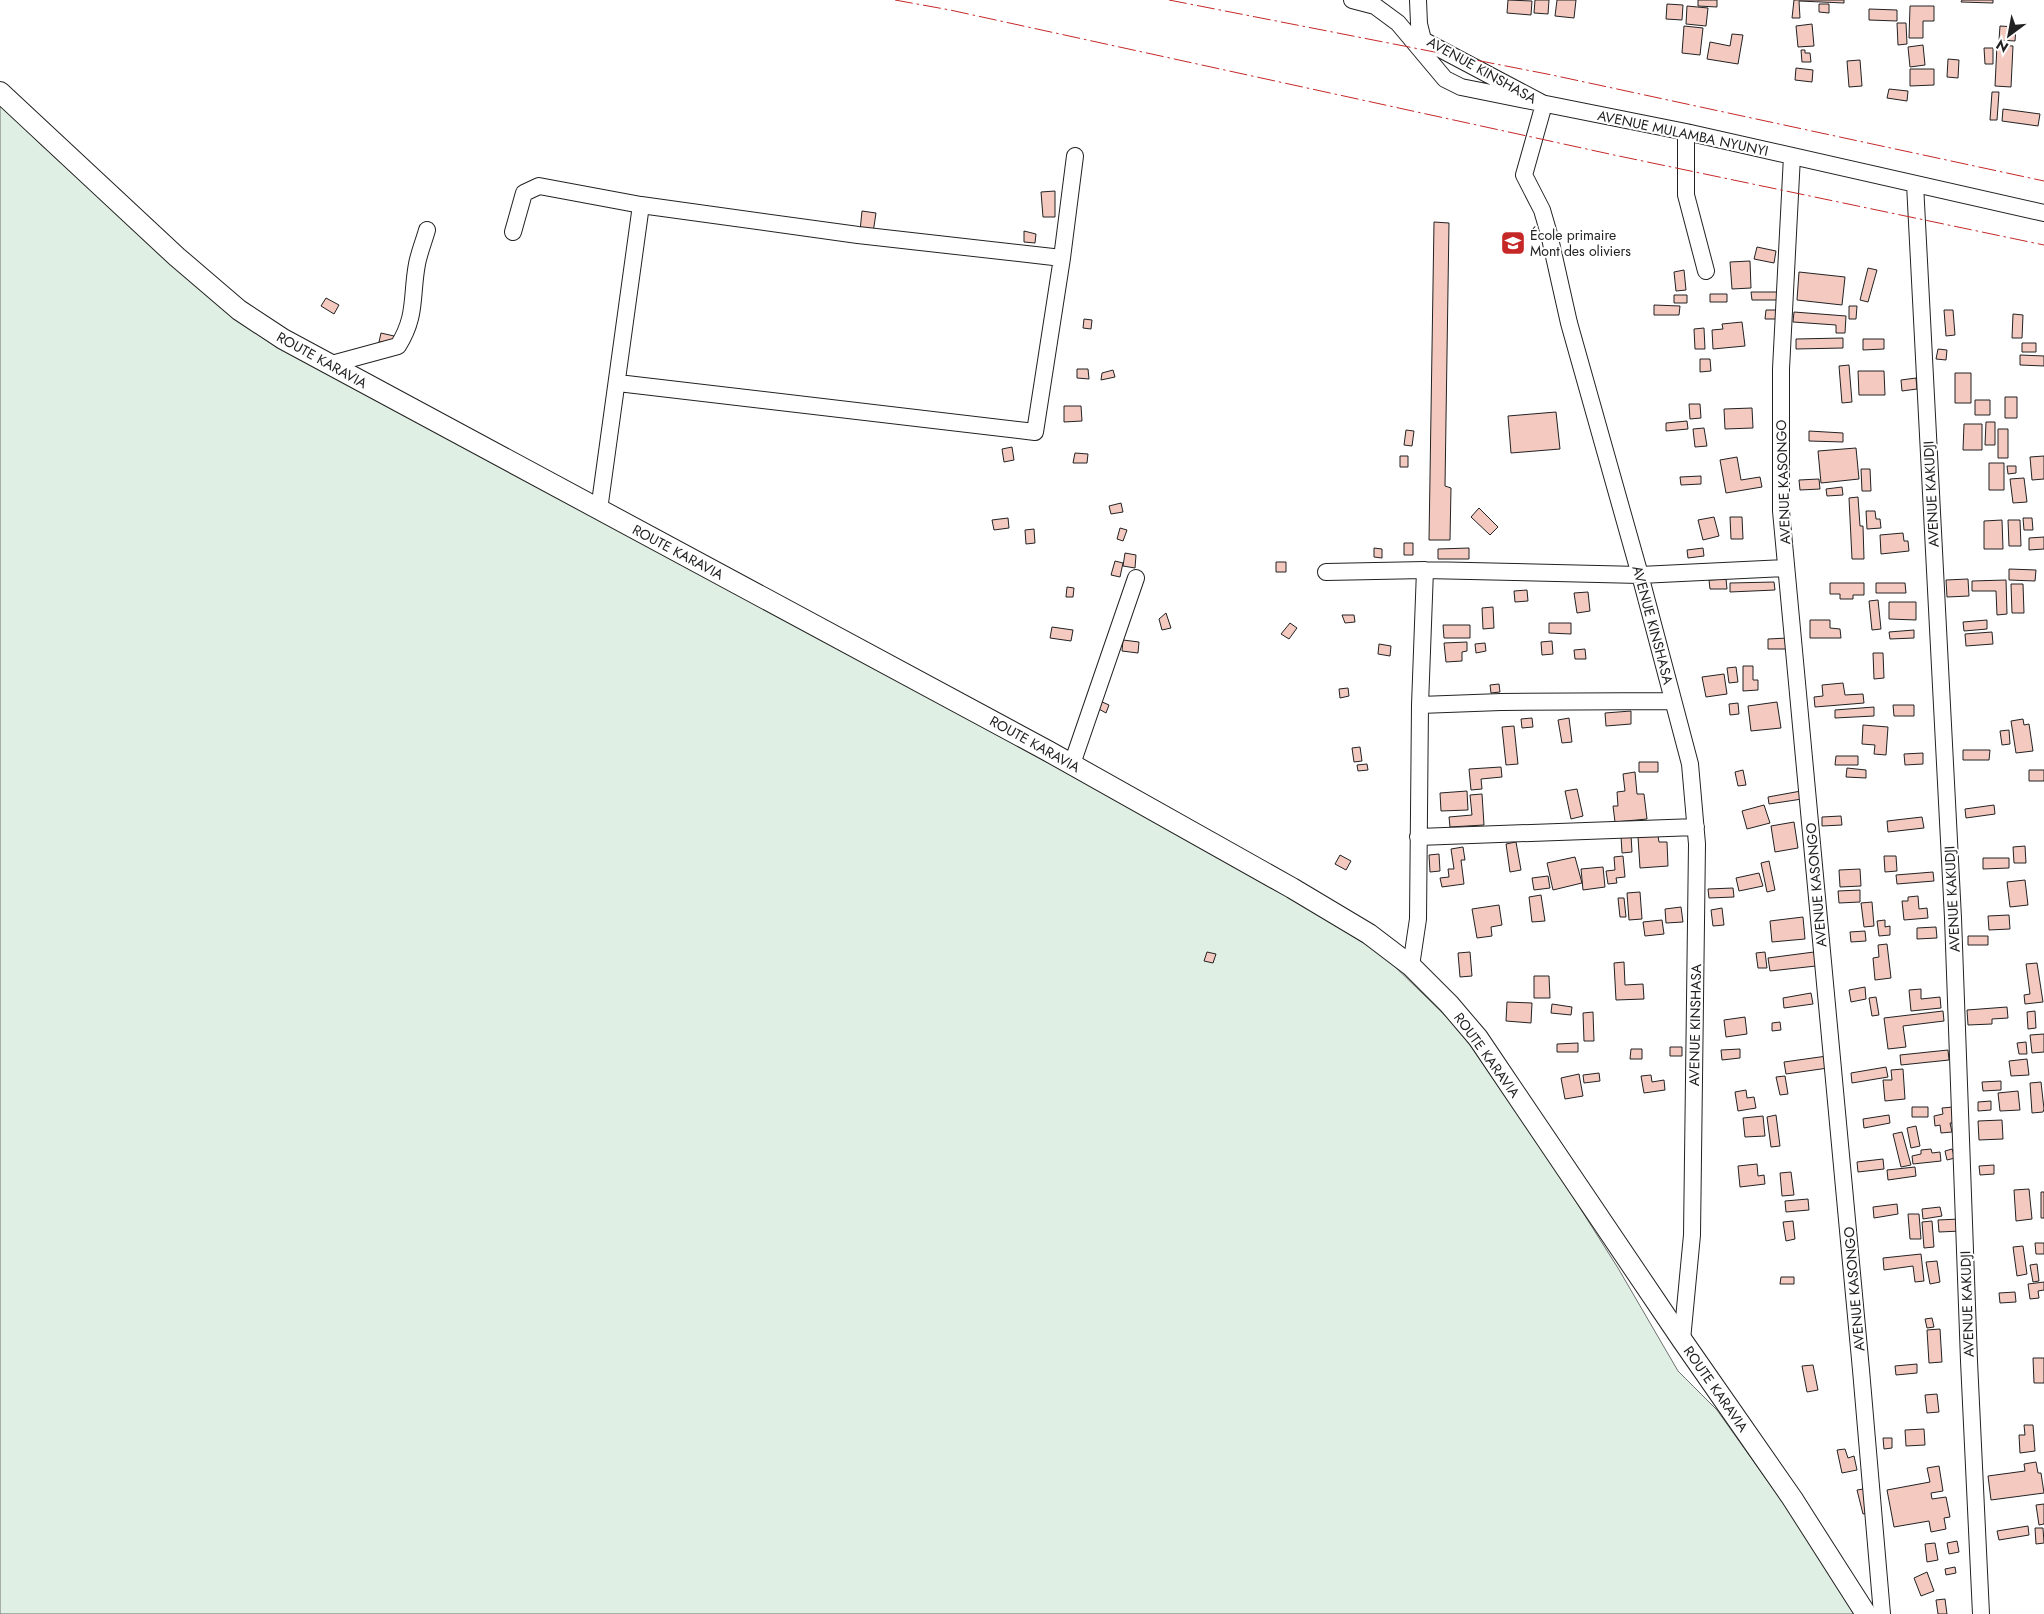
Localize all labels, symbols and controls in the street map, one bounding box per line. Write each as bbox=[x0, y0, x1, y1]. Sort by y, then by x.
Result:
north arrow bbox=[1984, 10, 2034, 60]
street label: AVENUE KINSHASA bbox=[1424, 32, 1541, 109]
text: N bbox=[1992, 35, 2012, 57]
street label: AVENUE MULAMBA NYUNYI bbox=[1596, 105, 1770, 161]
place label: École primaire Mont des oliviers bbox=[1530, 225, 1631, 261]
school or university icon: École primaire Mont des oliviers bbox=[1500, 230, 1526, 256]
street label: ROUTE KARAVIA bbox=[273, 327, 372, 394]
street label: AVENUE KASONGO bbox=[1771, 419, 1795, 545]
street label: AVENUE KAKUDJI bbox=[1918, 440, 1944, 548]
street label: ROUTE KARAVIA bbox=[629, 520, 728, 585]
street label: AVENUE KINSHASA bbox=[1628, 563, 1679, 687]
street label: ROUTE KARAVIA bbox=[986, 711, 1085, 778]
street label: AVENUE KASONGO bbox=[1801, 822, 1831, 948]
street label: AVENUE KAKUDJI bbox=[1939, 845, 1965, 953]
street label: AVENUE KINSHASA bbox=[1684, 963, 1706, 1086]
street label: ROUTE KARAVIA bbox=[1449, 1008, 1525, 1102]
street label: AVENUE KASONGO bbox=[1839, 1226, 1869, 1352]
street label: AVENUE KAKUDJI bbox=[1955, 1250, 1979, 1358]
street label: ROUTE KARAVIA bbox=[1679, 1342, 1754, 1437]

